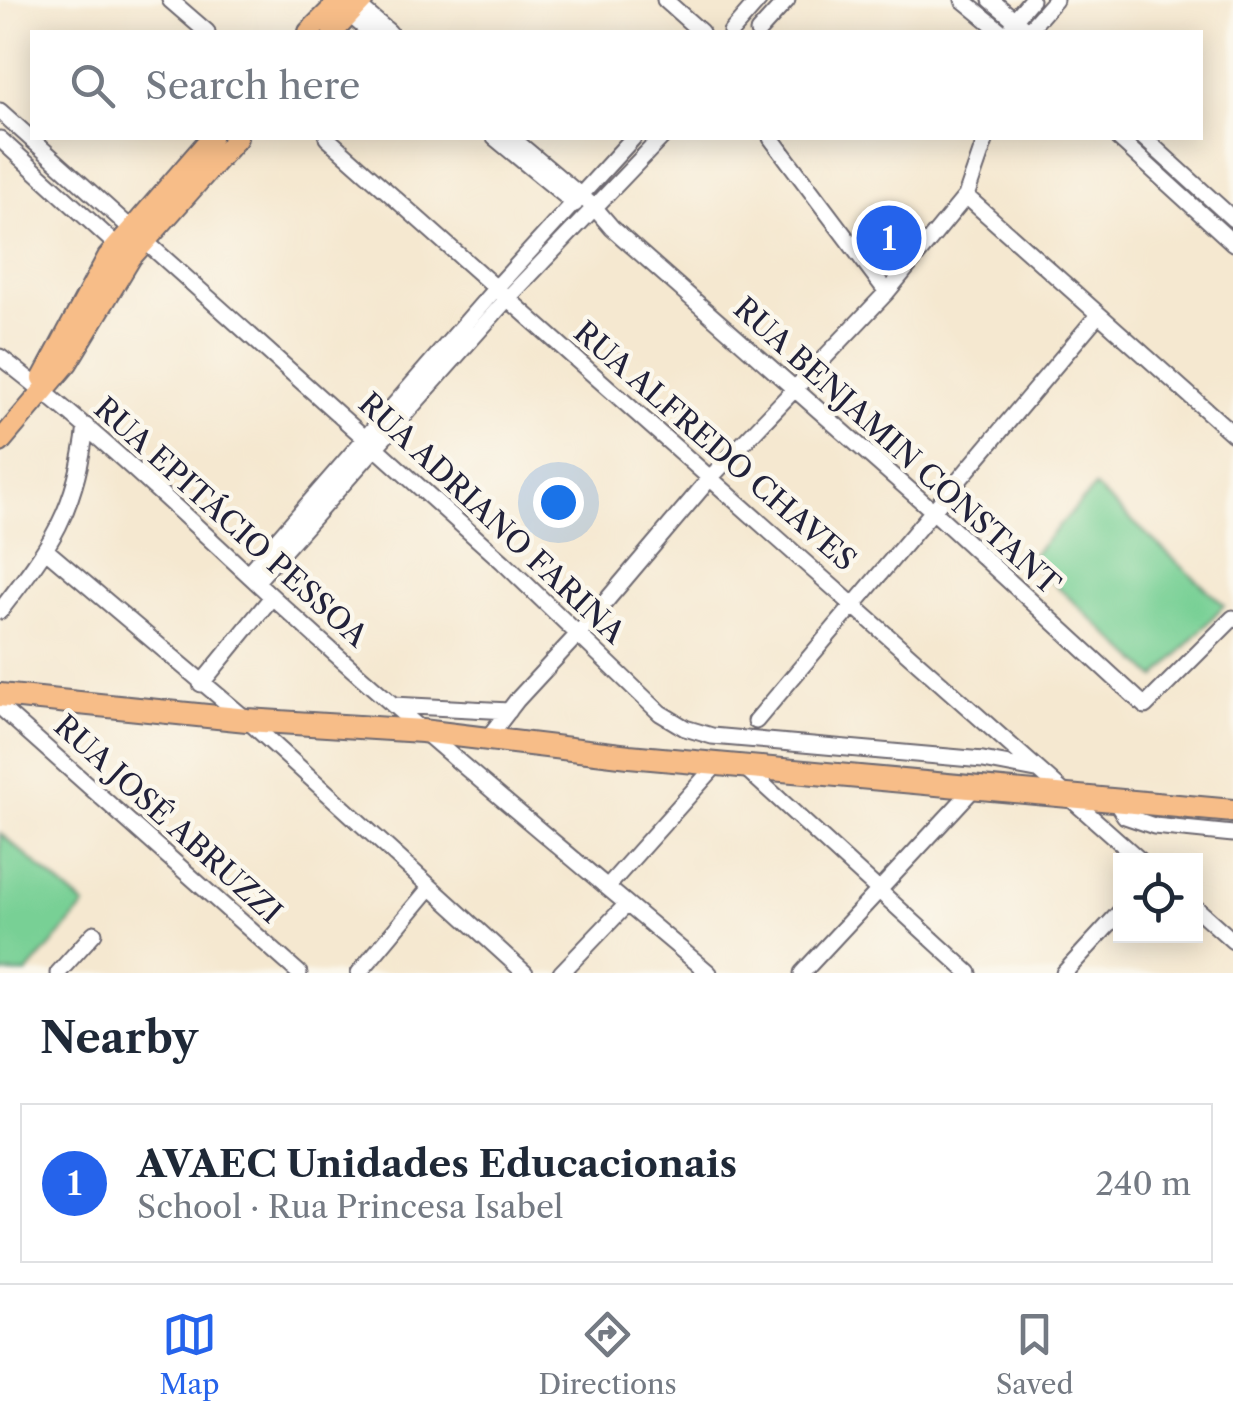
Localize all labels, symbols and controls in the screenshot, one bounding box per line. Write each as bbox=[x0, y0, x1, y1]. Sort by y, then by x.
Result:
search box bbox=[30, 30, 1203, 140]
icon: search bbox=[65, 58, 120, 113]
text: Search here bbox=[145, 62, 360, 109]
pin: 1 bbox=[856, 200, 922, 276]
street label: RUA BENJAMIN CONSTANT bbox=[726, 290, 1068, 603]
street label: RUA ALFREDO CHAVES bbox=[566, 313, 864, 579]
street label: RUA ADRIANO FARINA bbox=[351, 385, 633, 652]
street label: RUA EPITÁCIO PESSOA bbox=[87, 389, 376, 655]
your location bbox=[533, 477, 584, 528]
street label: RUA JOSÉ ABRUZZI bbox=[47, 707, 289, 931]
map controls bbox=[1113, 853, 1203, 943]
button: locate bbox=[1113, 853, 1203, 943]
text: Nearby bbox=[40, 1012, 198, 1064]
text: AVAEC Unidades Educacionais bbox=[137, 1140, 737, 1187]
text: 1 bbox=[67, 1164, 82, 1203]
text: 240 m bbox=[1095, 1164, 1191, 1203]
text: School · Rua Princesa Isabel bbox=[137, 1187, 563, 1226]
tab: Map bbox=[159, 1307, 220, 1401]
tab: Directions bbox=[538, 1307, 677, 1401]
tab: Saved bbox=[996, 1307, 1074, 1401]

